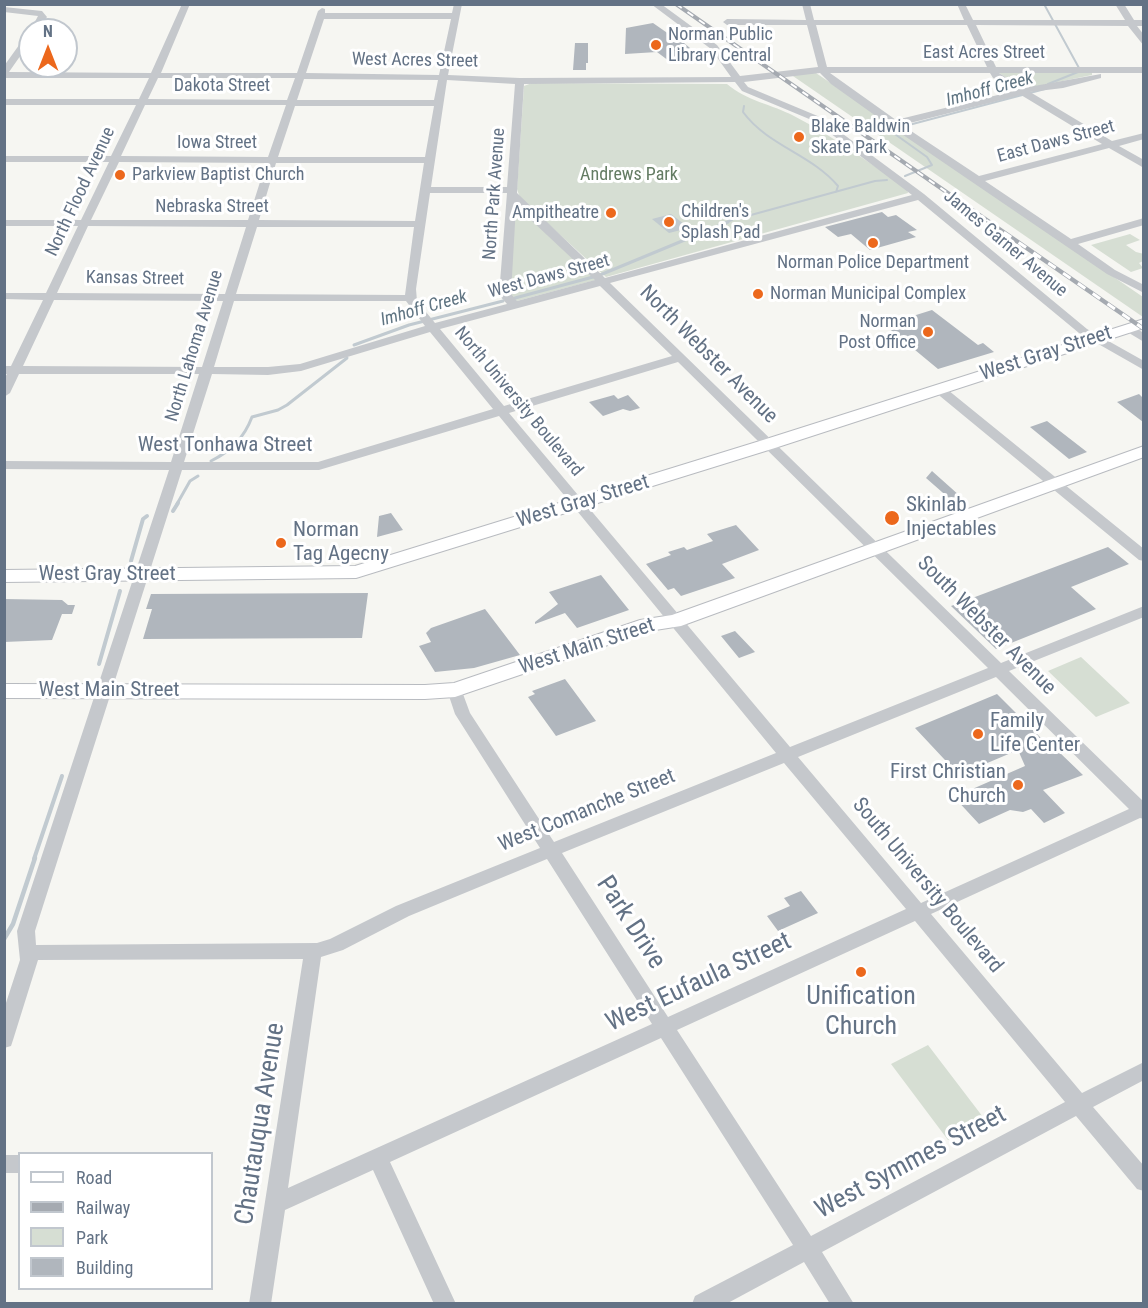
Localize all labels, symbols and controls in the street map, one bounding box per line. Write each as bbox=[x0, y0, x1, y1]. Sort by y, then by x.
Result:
north arrow bbox=[18, 18, 78, 78]
text: N bbox=[43, 22, 53, 41]
place label: Norman Public Library Central bbox=[668, 24, 773, 66]
marker: Norman Public Library Central bbox=[649, 38, 663, 52]
street label: East Acres Street bbox=[923, 42, 1045, 64]
street label: West Acres Street bbox=[352, 49, 478, 73]
water label: Imhoff Creek bbox=[944, 68, 1036, 112]
street label: Dakota Street bbox=[174, 75, 270, 97]
place label: Blake Baldwin Skate Park bbox=[811, 116, 910, 158]
street label: East Daws Street bbox=[995, 116, 1117, 168]
street label: North Flood Avenue bbox=[42, 124, 120, 260]
street label: North Park Avenue bbox=[480, 127, 510, 261]
marker: Blake Baldwin Skate Park bbox=[792, 130, 806, 144]
street label: Iowa Street bbox=[177, 132, 257, 154]
place label: Parkview Baptist Church bbox=[132, 164, 305, 186]
park label: Andrews Park bbox=[580, 164, 678, 186]
marker: Parkview Baptist Church bbox=[113, 168, 127, 182]
street label: James Garner Avenue bbox=[939, 186, 1071, 302]
street label: Nebraska Street bbox=[155, 196, 269, 218]
place label: Children's Splash Pad bbox=[681, 201, 760, 244]
place label: Ampitheatre bbox=[512, 202, 599, 224]
marker: Ampitheatre bbox=[604, 206, 618, 220]
marker: Children's Splash Pad bbox=[662, 215, 676, 229]
marker: Norman Police Department bbox=[866, 236, 880, 250]
street label: West Daws Street bbox=[486, 250, 612, 304]
place label: Norman Police Department bbox=[777, 252, 969, 274]
street label: Kansas Street bbox=[86, 267, 184, 291]
street label: North Lahoma Avenue bbox=[162, 268, 228, 424]
street label: North Webster Avenue bbox=[634, 281, 782, 429]
place label: Norman Municipal Complex bbox=[770, 283, 966, 305]
water label: Imhoff Creek bbox=[378, 286, 470, 332]
marker: Norman Municipal Complex bbox=[751, 287, 765, 301]
place label: Norman Post Office bbox=[838, 311, 916, 354]
street label: West Gray Street bbox=[977, 321, 1115, 387]
street label: North University Boulevard bbox=[449, 323, 587, 481]
marker: Norman Post Office bbox=[921, 325, 935, 339]
street label: West Tonhawa Street bbox=[138, 433, 312, 459]
street label: West Gray Street bbox=[514, 470, 652, 534]
place label: Skinlab Injectables bbox=[906, 493, 997, 543]
marker: Skinlab Injectables bbox=[883, 509, 901, 527]
place label: Norman Tag Agecny bbox=[293, 518, 389, 568]
marker: Norman Tag Agecny bbox=[274, 536, 288, 550]
street label: South Webster Avenue bbox=[911, 551, 1061, 701]
street label: West Gray Street bbox=[38, 562, 176, 588]
street label: West Main Street bbox=[516, 613, 658, 681]
street label: West Main Street bbox=[38, 678, 180, 704]
place label: Family Life Center bbox=[990, 709, 1080, 759]
marker: Family Life Center bbox=[971, 727, 985, 741]
place label: First Christian Church bbox=[890, 760, 1006, 810]
street label: West Comanche Street bbox=[495, 764, 679, 858]
marker: First Christian Church bbox=[1011, 778, 1025, 792]
street label: South University Boulevard bbox=[846, 793, 1008, 979]
street label: Park Drive bbox=[589, 871, 671, 975]
street label: West Eufaula Street bbox=[601, 926, 797, 1040]
marker: Unification Church bbox=[854, 965, 868, 979]
place label: Unification Church bbox=[806, 981, 916, 1042]
street label: Chautauqua Avenue bbox=[230, 1021, 292, 1227]
street label: West Symmes Street bbox=[810, 1100, 1012, 1226]
legend bbox=[18, 1152, 213, 1290]
text: Road bbox=[76, 1167, 112, 1188]
text: Railway bbox=[76, 1197, 130, 1218]
text: Park bbox=[76, 1227, 108, 1248]
text: Building bbox=[76, 1257, 133, 1278]

